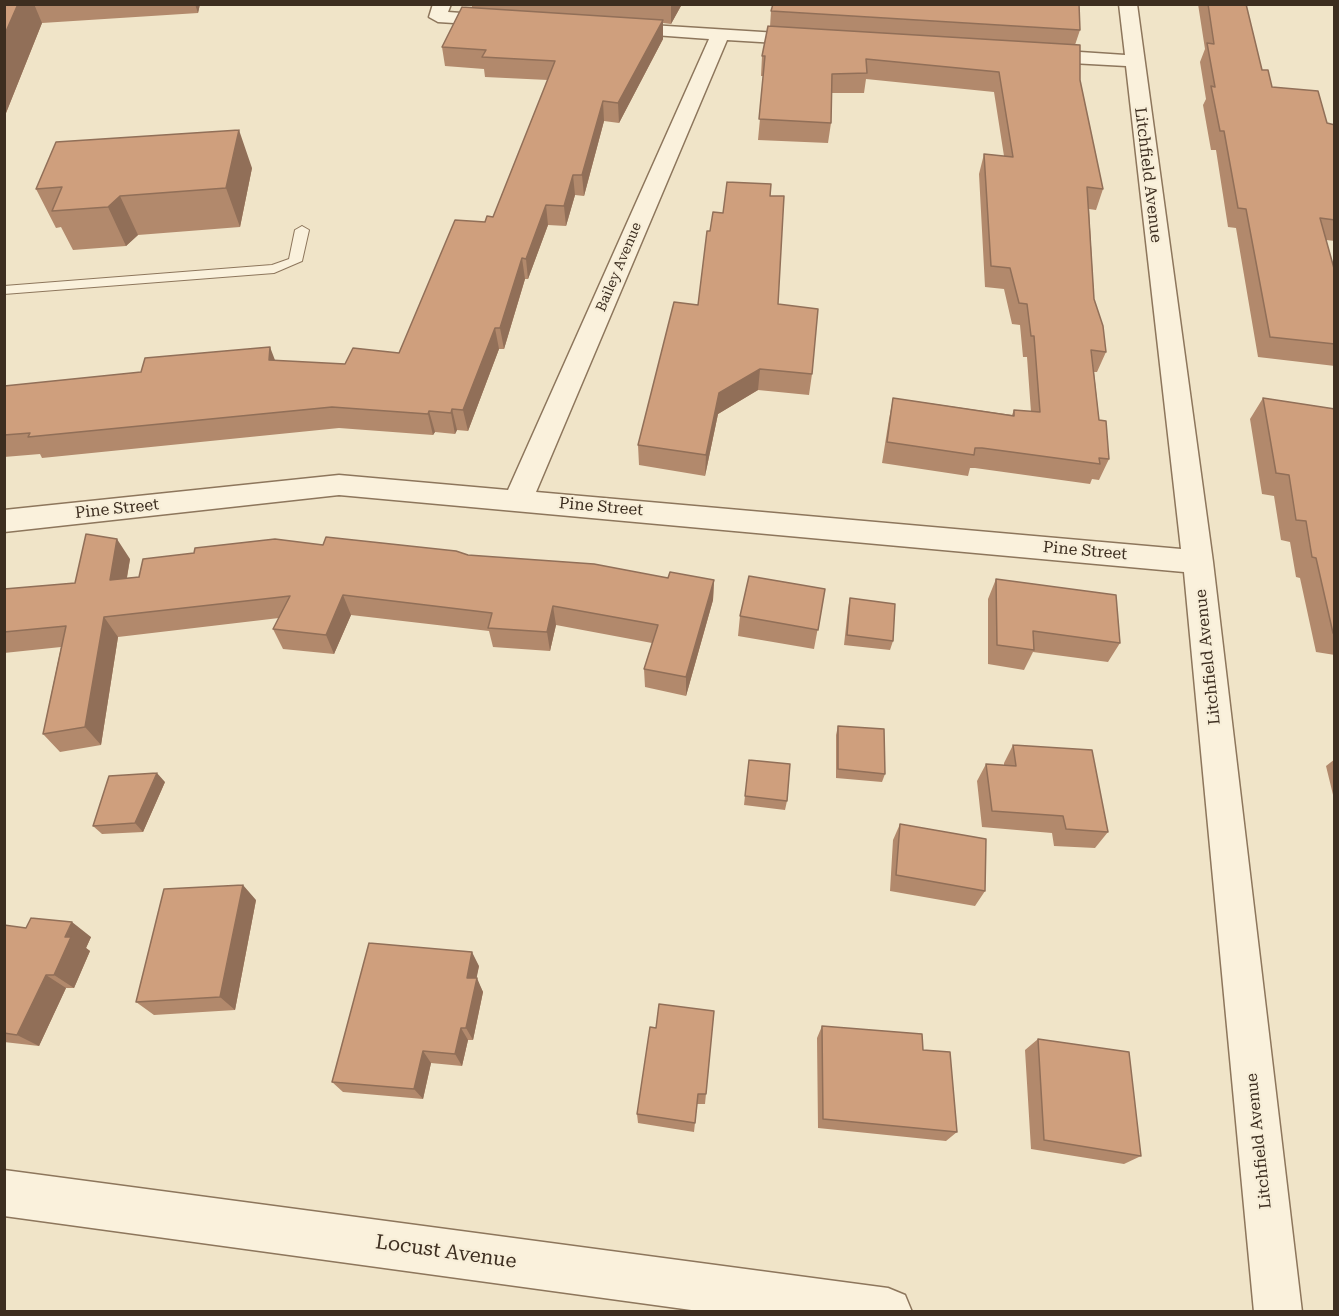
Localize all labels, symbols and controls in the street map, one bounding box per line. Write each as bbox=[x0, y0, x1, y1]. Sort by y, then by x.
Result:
street label: Litchfield Avenue bbox=[1130, 106, 1166, 244]
street label: Bailey Avenue bbox=[593, 220, 645, 314]
street label: Pine Street bbox=[558, 494, 644, 520]
street label: Pine Street bbox=[74, 495, 160, 523]
street label: Pine Street bbox=[1042, 538, 1128, 564]
street label: Litchfield Avenue bbox=[1191, 588, 1225, 726]
street label: Litchfield Avenue bbox=[1242, 1072, 1276, 1210]
street label: Locust Avenue bbox=[374, 1230, 518, 1274]

